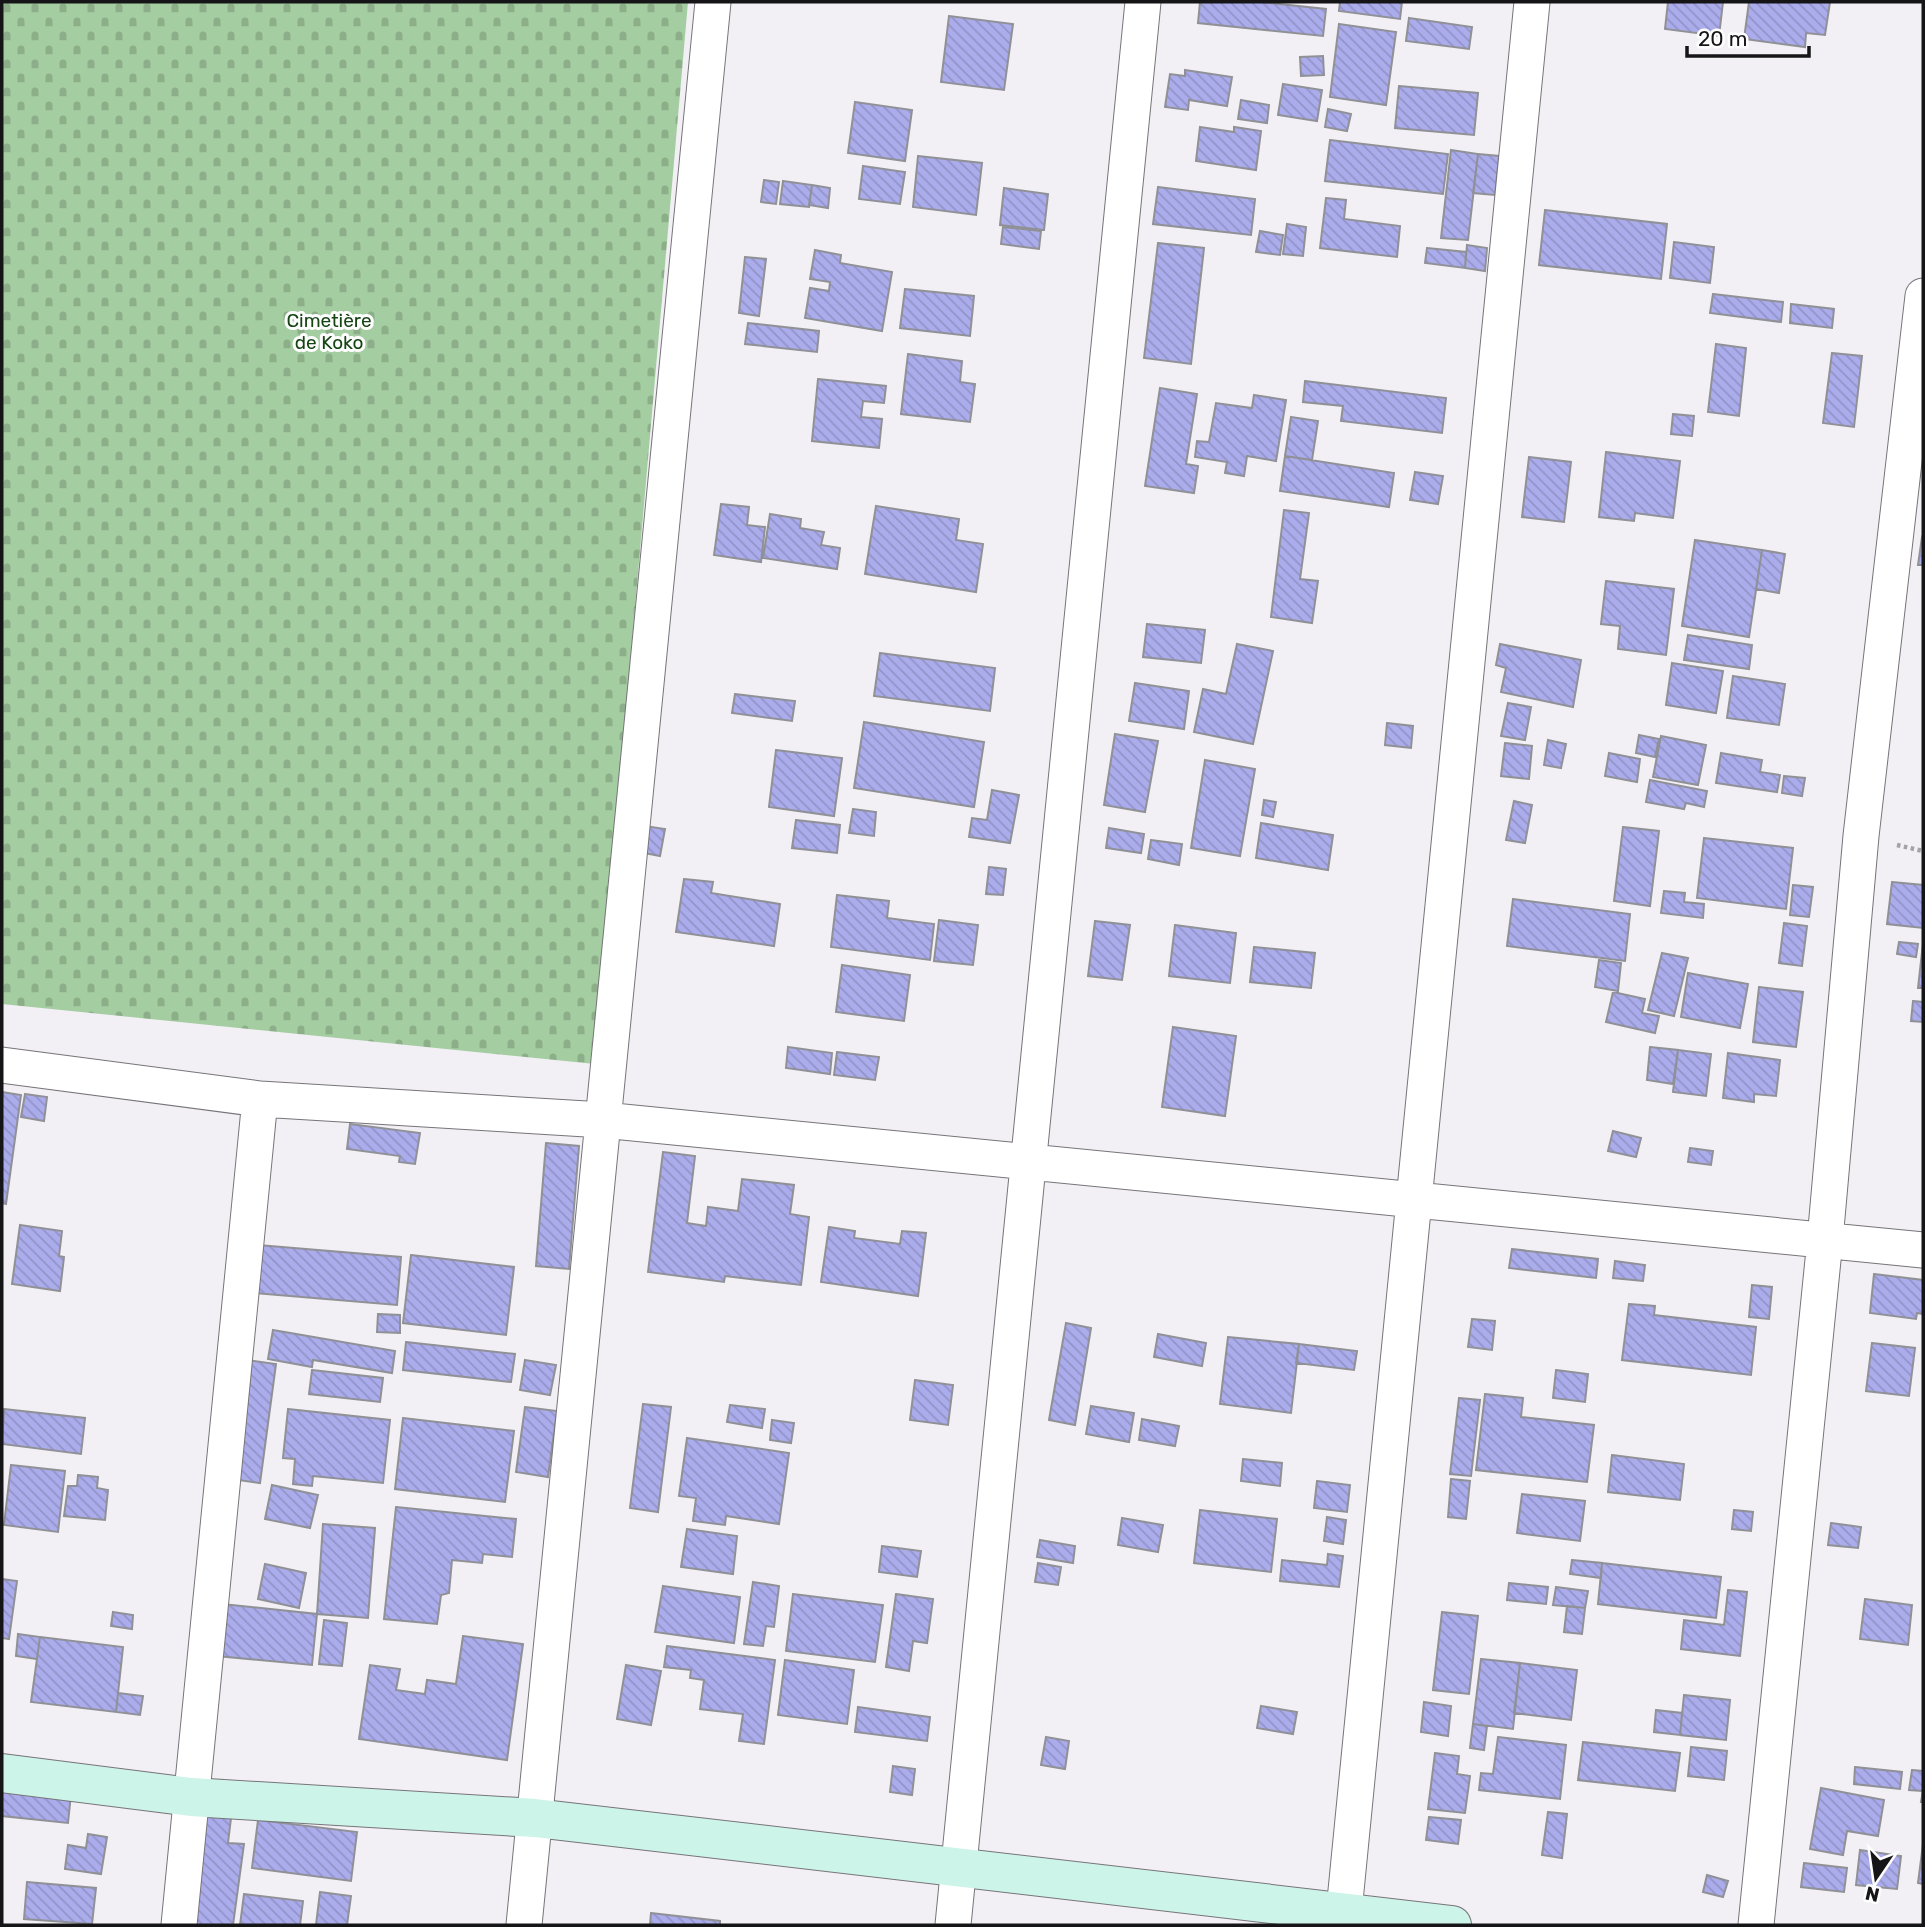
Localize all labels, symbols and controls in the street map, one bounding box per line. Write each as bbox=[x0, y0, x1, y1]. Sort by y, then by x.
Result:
scale bar bbox=[1687, 14, 1810, 58]
text: 20 m bbox=[1698, 26, 1747, 51]
park label: Cimetière de Koko bbox=[286, 309, 372, 354]
north arrow bbox=[1841, 1843, 1911, 1913]
text: N bbox=[1863, 1881, 1882, 1907]

